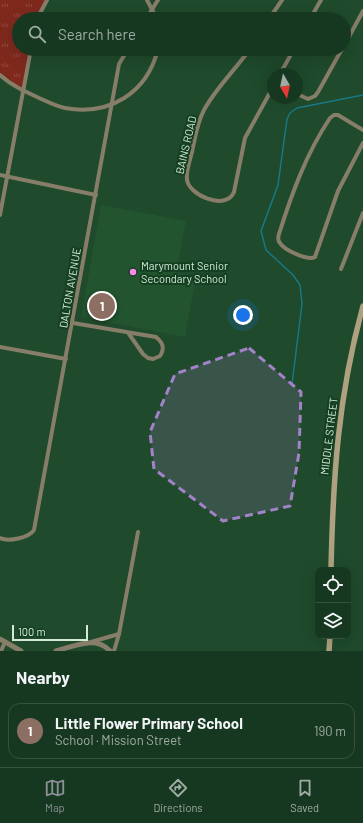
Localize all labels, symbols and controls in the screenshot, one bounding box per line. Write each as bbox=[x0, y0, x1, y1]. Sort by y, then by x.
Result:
search box bbox=[12, 12, 351, 56]
icon: search bbox=[26, 23, 48, 45]
text: Search here bbox=[58, 25, 136, 43]
north arrow bbox=[267, 68, 303, 104]
street label: BAINS ROAD bbox=[173, 114, 199, 175]
street label: DALTON AVENUE bbox=[56, 247, 83, 329]
place label: Marymount Senior Secondary School bbox=[141, 259, 228, 285]
marker: Marymount Senior Secondary School bbox=[128, 267, 138, 277]
pin: 1 bbox=[89, 291, 115, 321]
your location bbox=[233, 305, 253, 325]
street label: MIDDLE STREET bbox=[317, 396, 340, 476]
map controls bbox=[315, 567, 351, 639]
button: locate bbox=[315, 567, 351, 603]
button: layers bbox=[315, 603, 351, 639]
scale bar bbox=[12, 623, 88, 642]
text: 100 m bbox=[18, 625, 46, 638]
text: Nearby bbox=[16, 667, 70, 687]
text: Little Flower Primary School bbox=[55, 714, 243, 732]
text: 1 bbox=[28, 723, 32, 739]
text: 190 m bbox=[314, 723, 346, 739]
text: School · Mission Street bbox=[55, 732, 182, 748]
tab: Map bbox=[44, 777, 66, 814]
tab: Directions bbox=[153, 777, 203, 814]
tab: Saved bbox=[290, 777, 319, 814]

